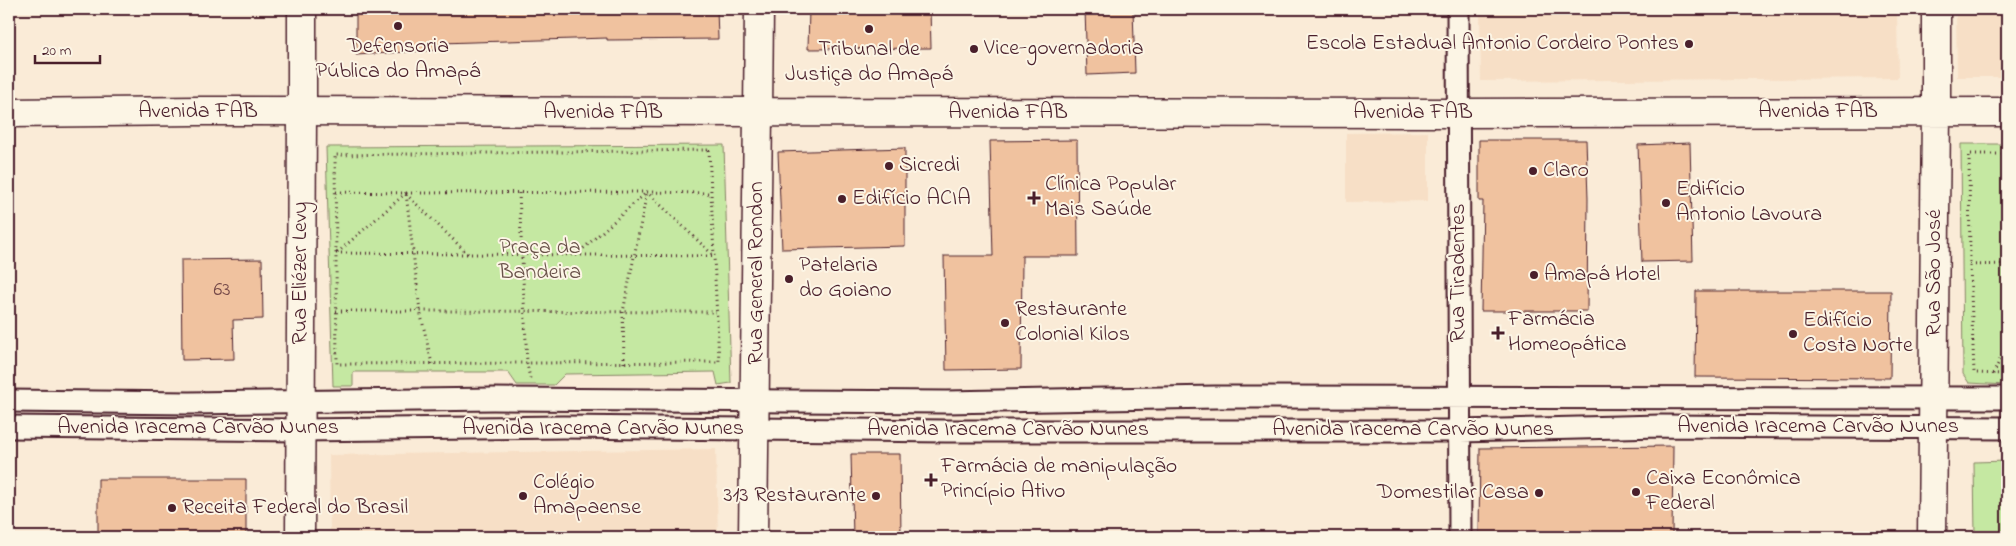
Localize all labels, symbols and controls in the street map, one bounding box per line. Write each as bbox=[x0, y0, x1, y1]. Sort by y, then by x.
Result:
marker: Defensoria Pública do Amapá bbox=[392, 20, 404, 32]
marker: Tribunal de Justiça do Amapá bbox=[863, 23, 875, 35]
place label: Escola Estadual Antonio Cordeiro Pontes bbox=[1306, 28, 1679, 60]
place label: Defensoria Pública do Amapá bbox=[316, 31, 480, 88]
scale bar bbox=[35, 32, 100, 64]
place label: Vice-governadoria bbox=[983, 33, 1144, 66]
place label: Tribunal de Justiça do Amapá bbox=[785, 34, 953, 91]
marker: Escola Estadual Antonio Cordeiro Pontes bbox=[1683, 38, 1695, 50]
text: 20 m bbox=[42, 40, 72, 62]
marker: Vice-governadoria bbox=[968, 43, 980, 55]
street label: Avenida FAB bbox=[138, 96, 258, 128]
street label: Avenida FAB bbox=[1758, 96, 1878, 128]
street label: Avenida FAB bbox=[543, 97, 663, 129]
street label: Avenida FAB bbox=[948, 97, 1068, 129]
street label: Avenida FAB bbox=[1353, 97, 1473, 129]
place label: Sicredi bbox=[899, 150, 960, 182]
place label: Claro bbox=[1543, 155, 1589, 187]
marker: Sicredi bbox=[883, 160, 895, 172]
marker: Claro bbox=[1527, 165, 1539, 177]
place label: Clínica Popular Mais Saúde bbox=[1045, 169, 1177, 226]
place label: Edifício Antonio Lavoura bbox=[1676, 174, 1822, 231]
street label: Rua General Rondon bbox=[741, 181, 773, 365]
place label: Edifício ACIA bbox=[852, 183, 971, 215]
marker: Clínica Popular Mais Saúde bbox=[1027, 191, 1041, 205]
marker: Edifício ACIA bbox=[836, 193, 848, 205]
marker: Edifício Antonio Lavoura bbox=[1660, 197, 1672, 209]
street label: Rua Eliézer Levy bbox=[285, 201, 318, 345]
street label: Rua Tiradentes bbox=[1443, 204, 1475, 342]
street label: Rua São José bbox=[1919, 209, 1951, 337]
park label: Praça da Bandeira bbox=[498, 232, 581, 289]
place label: Patelaria do Goiano bbox=[799, 250, 892, 307]
place label: Amapá Hotel bbox=[1544, 259, 1660, 291]
marker: Amapá Hotel bbox=[1528, 269, 1540, 281]
marker: Patelaria do Goiano bbox=[783, 273, 795, 285]
house number: 63 bbox=[213, 276, 231, 305]
place label: Restaurante Colonial Kilos bbox=[1015, 294, 1130, 351]
place label: Farmácia Homeopática bbox=[1507, 304, 1627, 361]
place label: Edifício Costa Norte bbox=[1803, 305, 1913, 362]
marker: Restaurante Colonial Kilos bbox=[999, 317, 1011, 329]
marker: Farmácia Homeopática bbox=[1492, 327, 1504, 339]
marker: Edifício Costa Norte bbox=[1787, 328, 1799, 340]
street label: Avenida Iracema Carvão Nunes bbox=[1677, 411, 1959, 443]
street label: Avenida Iracema Carvão Nunes bbox=[57, 412, 339, 444]
street label: Avenida Iracema Carvão Nunes bbox=[462, 413, 744, 445]
street label: Avenida Iracema Carvão Nunes bbox=[867, 414, 1149, 446]
street label: Avenida Iracema Carvão Nunes bbox=[1272, 414, 1554, 446]
place label: Farmácia de manipulação Princípio Ativo bbox=[940, 451, 1177, 508]
place label: Caixa Econômica Federal bbox=[1645, 463, 1801, 520]
place label: Colégio Amapaense bbox=[533, 467, 641, 524]
marker: Farmácia de manipulação Princípio Ativo bbox=[925, 474, 937, 486]
place label: Domestilar Casa bbox=[1376, 477, 1529, 509]
place label: 313 Restaurante bbox=[724, 480, 866, 512]
marker: Caixa Econômica Federal bbox=[1630, 486, 1642, 498]
marker: Domestilar Casa bbox=[1533, 487, 1545, 499]
marker: Colégio Amapaense bbox=[517, 490, 529, 502]
marker: 313 Restaurante bbox=[870, 490, 882, 502]
place label: Receita Federal do Brasil bbox=[182, 492, 408, 524]
marker: Receita Federal do Brasil bbox=[166, 502, 178, 514]

